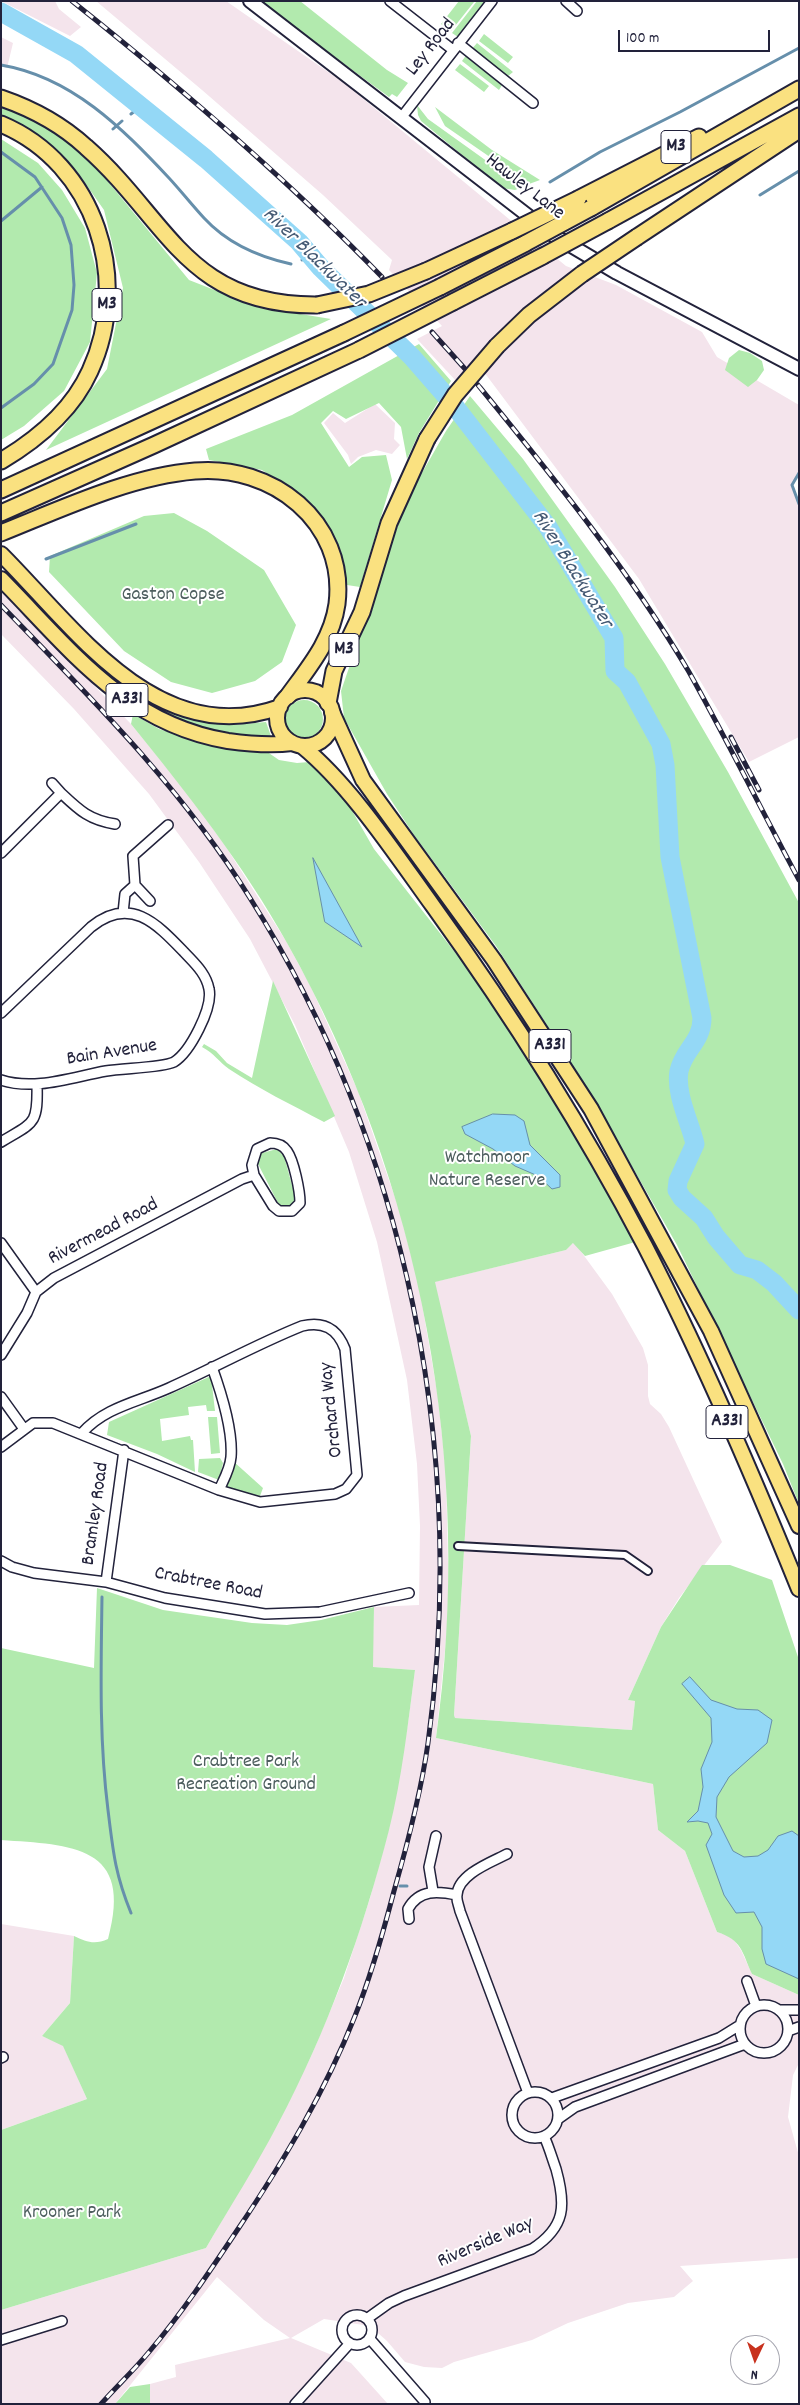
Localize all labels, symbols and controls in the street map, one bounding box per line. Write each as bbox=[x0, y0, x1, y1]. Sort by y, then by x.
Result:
street label: Ley Road bbox=[402, 14, 462, 82]
scale bar bbox=[620, 20, 772, 52]
text: 100 m bbox=[626, 28, 659, 50]
road number: M3 bbox=[661, 130, 691, 163]
street label: Hawley Lane bbox=[479, 150, 569, 226]
water label: River Blackwater bbox=[256, 203, 370, 315]
road number: M3 bbox=[92, 288, 122, 322]
water label: River Blackwater bbox=[525, 506, 617, 634]
park label: Gaston Copse bbox=[121, 584, 225, 608]
road number: M3 bbox=[329, 634, 359, 666]
road number: A331 bbox=[106, 684, 148, 716]
road number: A331 bbox=[529, 1030, 571, 1062]
street label: Bain Avenue bbox=[65, 1035, 159, 1073]
park label: Watchmoor Nature Reserve bbox=[429, 1147, 545, 1194]
street label: Rivermead Road bbox=[45, 1194, 163, 1272]
street label: Orchard Way bbox=[316, 1361, 350, 1459]
road number: A331 bbox=[706, 1405, 748, 1438]
street label: Bramley Road bbox=[78, 1461, 116, 1567]
street label: Crabtree Road bbox=[152, 1563, 264, 1607]
park label: Crabtree Park Recreation Ground bbox=[176, 1751, 316, 1798]
park label: Krooner Park bbox=[23, 2202, 121, 2226]
street label: Riverside Way bbox=[434, 2213, 538, 2275]
north arrow bbox=[730, 2335, 780, 2385]
text: N bbox=[750, 2364, 758, 2384]

